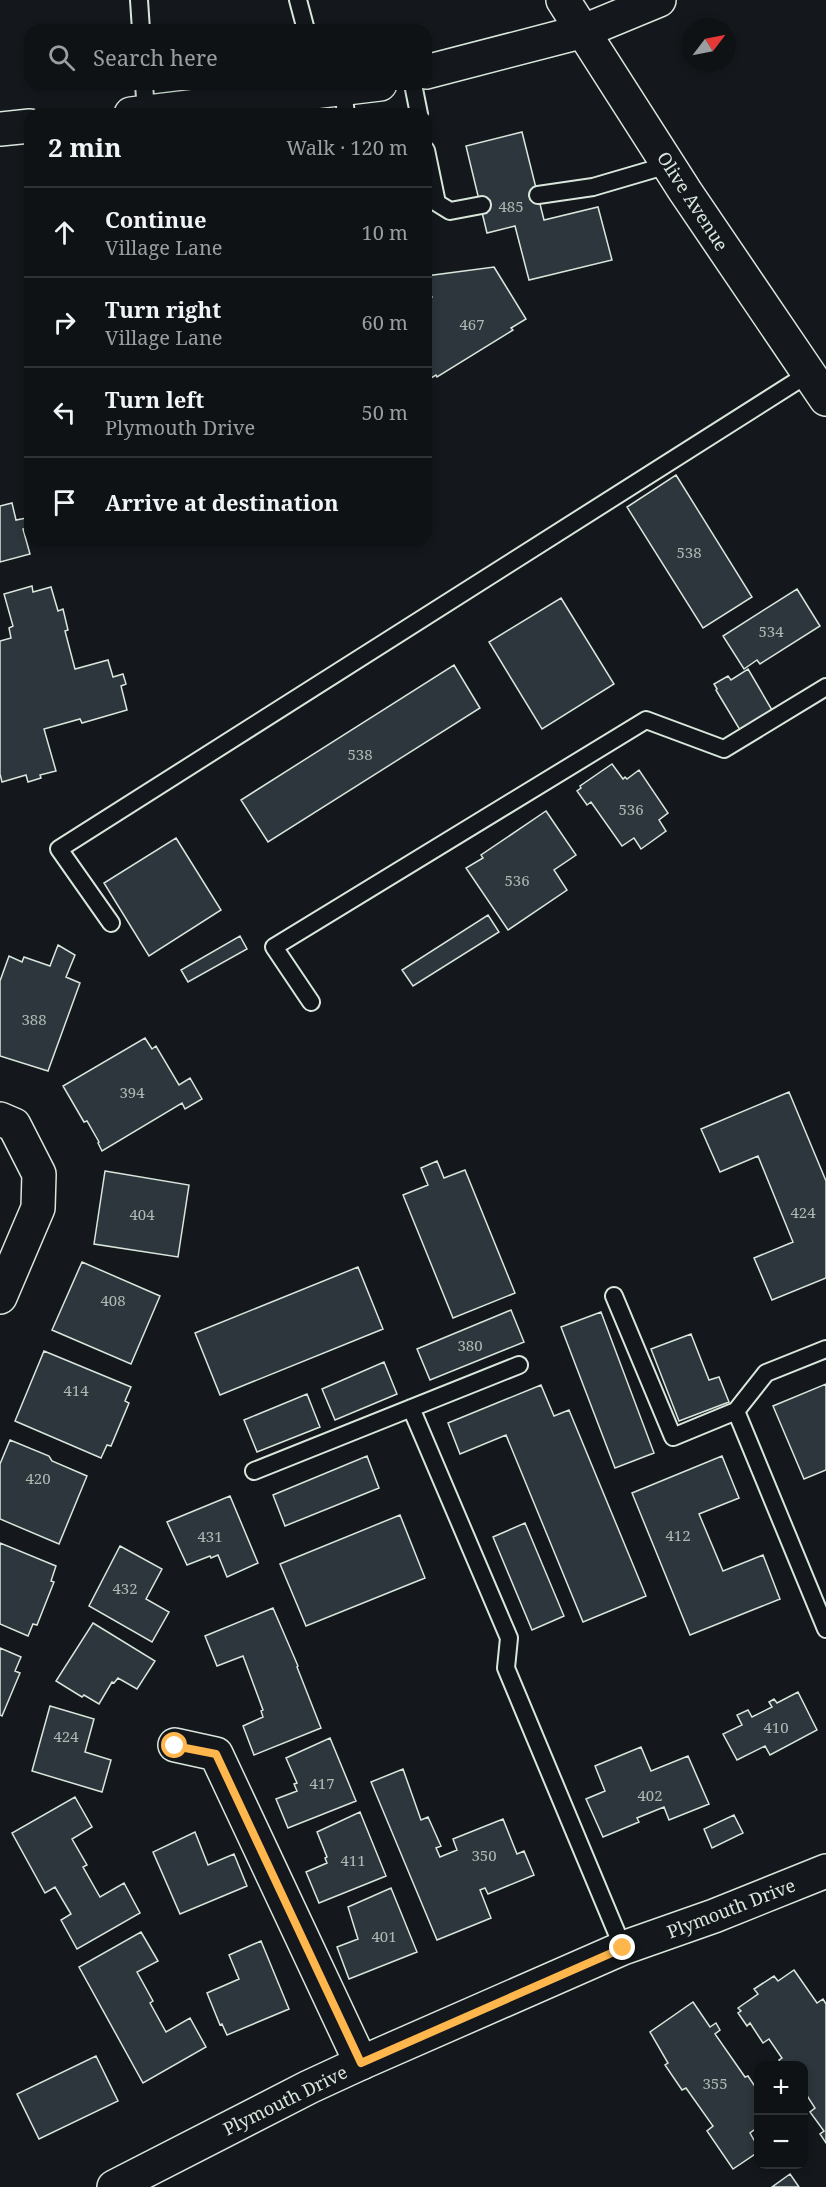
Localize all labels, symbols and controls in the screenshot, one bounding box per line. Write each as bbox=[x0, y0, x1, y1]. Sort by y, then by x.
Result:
north arrow bbox=[682, 18, 736, 72]
search box bbox=[24, 24, 432, 90]
icon: search bbox=[45, 41, 78, 74]
text: Search here bbox=[93, 42, 218, 72]
text: 2 min bbox=[48, 129, 122, 165]
text: Walk · 120 m bbox=[286, 134, 408, 161]
street label: Olive Avenue bbox=[652, 147, 734, 255]
house number: 485 bbox=[498, 196, 524, 216]
text: Continue bbox=[105, 204, 207, 234]
icon: ahead bbox=[48, 216, 81, 249]
text: 10 m bbox=[362, 219, 408, 246]
text: Village Lane bbox=[105, 234, 223, 261]
text: Turn right bbox=[105, 294, 221, 324]
icon: right bbox=[48, 306, 81, 339]
text: 60 m bbox=[362, 309, 408, 336]
house number: 467 bbox=[459, 314, 485, 334]
text: Village Lane bbox=[105, 324, 223, 351]
text: Turn left bbox=[105, 384, 204, 414]
icon: left bbox=[48, 396, 81, 429]
text: 50 m bbox=[362, 399, 408, 426]
text: Plymouth Drive bbox=[105, 414, 255, 441]
icon: arrive bbox=[48, 486, 81, 519]
text: Arrive at destination bbox=[105, 487, 339, 517]
house number: 538 bbox=[676, 542, 702, 562]
house number: 534 bbox=[758, 621, 784, 641]
house number: 538 bbox=[347, 744, 373, 764]
house number: 536 bbox=[618, 799, 644, 819]
house number: 536 bbox=[504, 870, 530, 890]
house number: 388 bbox=[21, 1009, 47, 1029]
house number: 394 bbox=[119, 1082, 145, 1102]
house number: 424 bbox=[790, 1202, 816, 1222]
house number: 404 bbox=[129, 1204, 155, 1224]
house number: 408 bbox=[100, 1290, 126, 1310]
house number: 380 bbox=[457, 1335, 483, 1355]
house number: 414 bbox=[63, 1380, 89, 1400]
house number: 420 bbox=[25, 1468, 51, 1488]
house number: 412 bbox=[665, 1525, 691, 1545]
house number: 431 bbox=[197, 1526, 223, 1546]
house number: 432 bbox=[112, 1578, 138, 1598]
house number: 410 bbox=[763, 1717, 789, 1737]
house number: 424 bbox=[53, 1726, 79, 1746]
route start bbox=[161, 1732, 187, 1758]
house number: 417 bbox=[309, 1773, 335, 1793]
house number: 402 bbox=[637, 1785, 663, 1805]
house number: 350 bbox=[471, 1845, 497, 1865]
house number: 411 bbox=[340, 1850, 366, 1870]
street label: Plymouth Drive bbox=[664, 1873, 798, 1943]
house number: 401 bbox=[371, 1926, 397, 1946]
route end bbox=[609, 1934, 635, 1960]
street label: Plymouth Drive bbox=[219, 2060, 351, 2140]
map controls bbox=[754, 2061, 808, 2169]
button: + bbox=[754, 2061, 808, 2115]
house number: 355 bbox=[702, 2073, 728, 2093]
button: − bbox=[754, 2115, 808, 2169]

